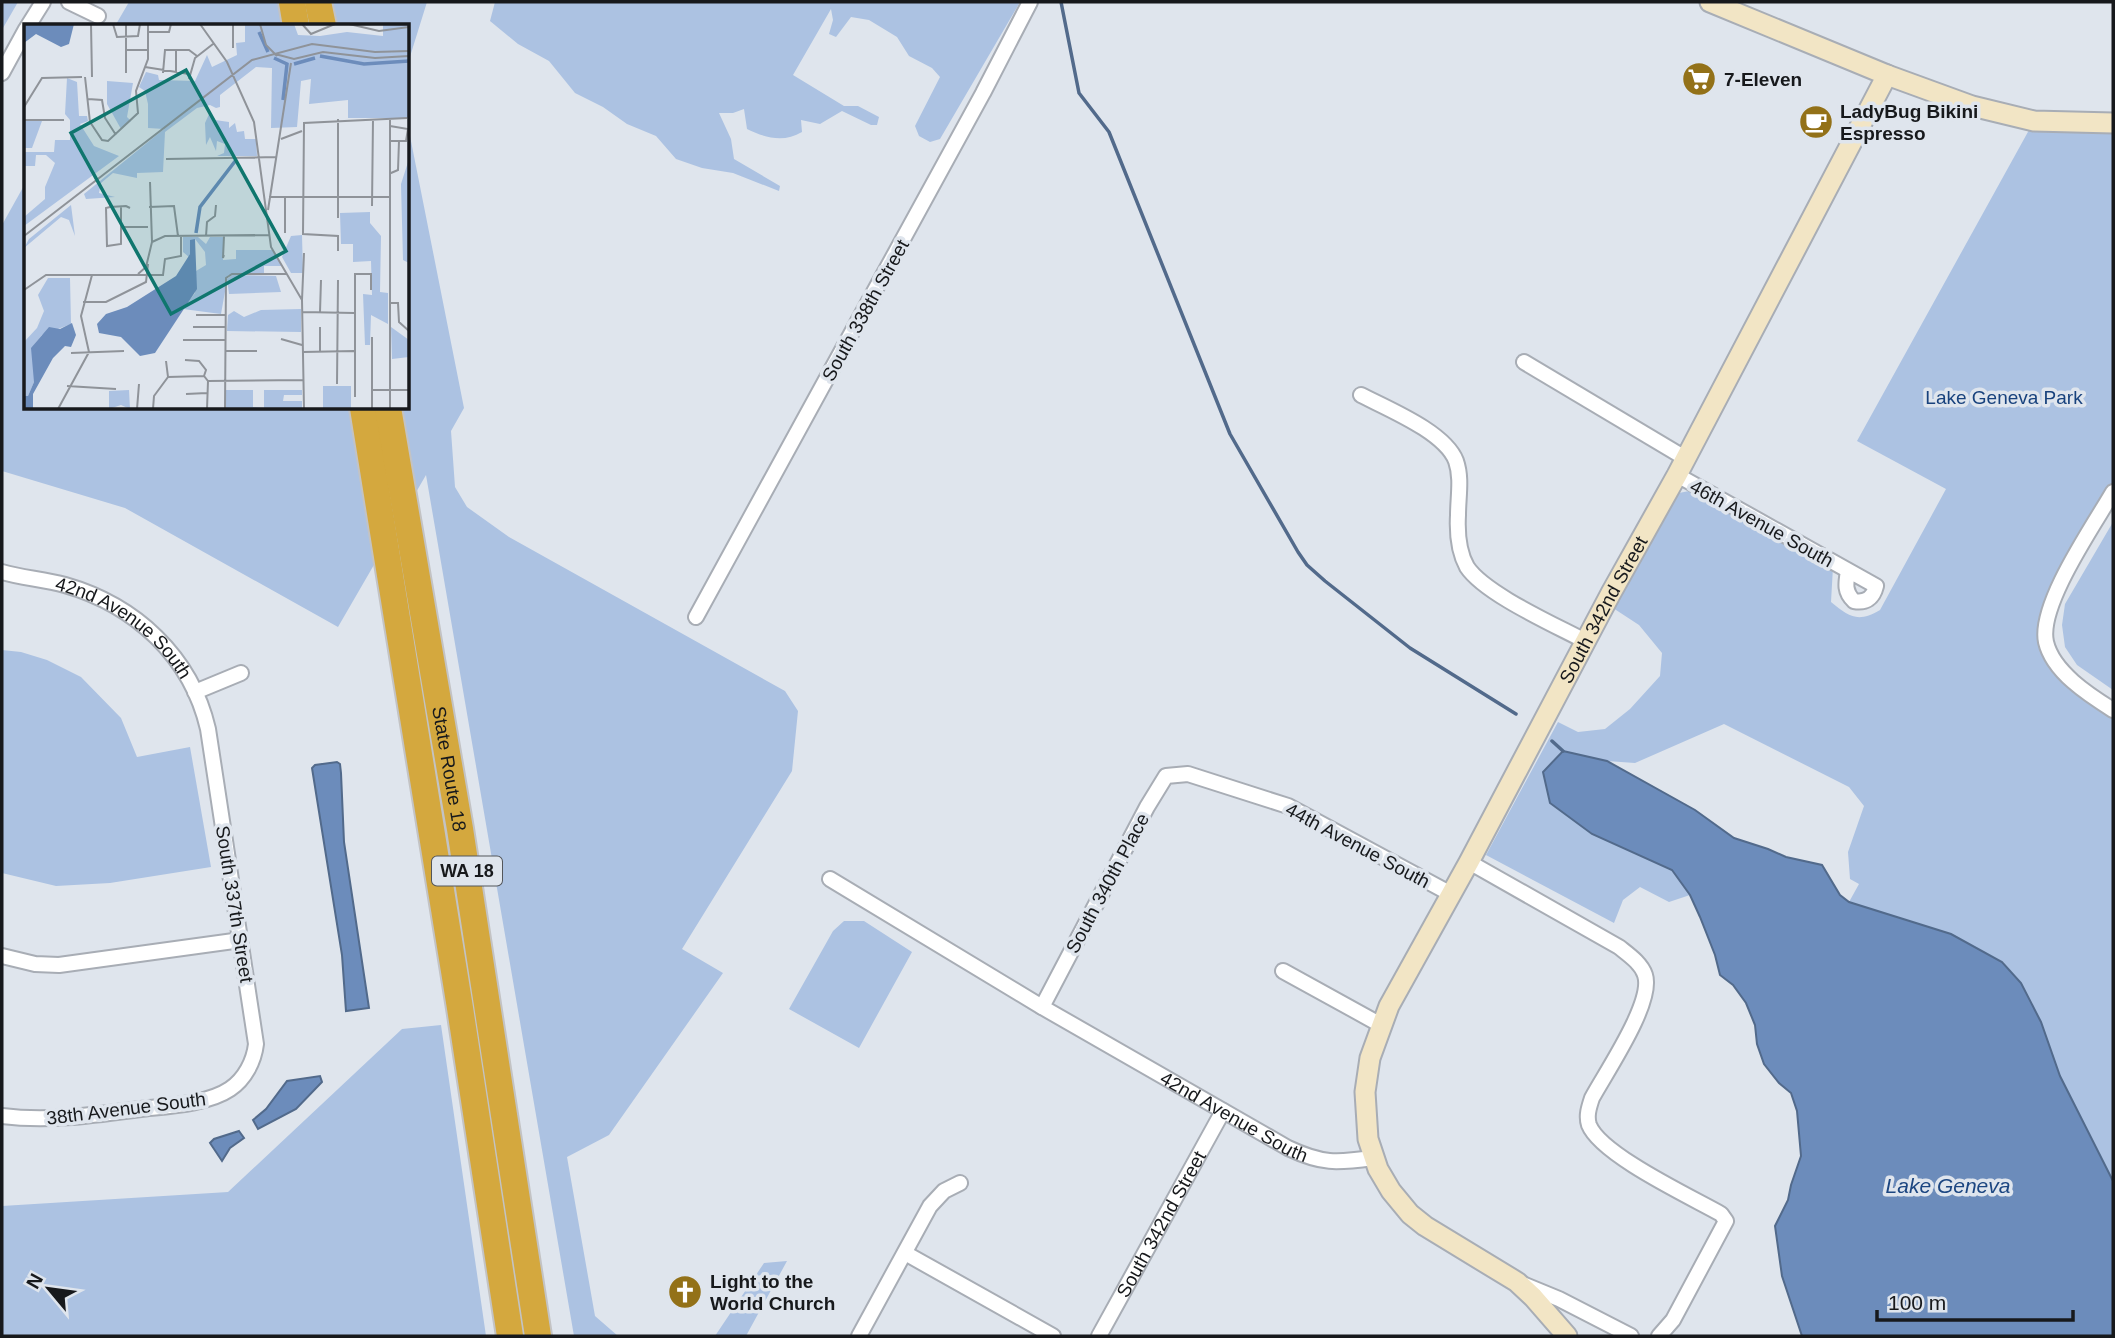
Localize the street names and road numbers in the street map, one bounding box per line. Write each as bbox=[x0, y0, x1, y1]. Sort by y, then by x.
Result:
street label: South 338th Street bbox=[818, 235, 913, 385]
street label: 46th Avenue South bbox=[1687, 475, 1837, 571]
street label: South 342nd Street bbox=[1555, 532, 1652, 687]
street label: 42nd Avenue South bbox=[53, 573, 196, 682]
street label: State Route 18 bbox=[428, 705, 470, 833]
street label: 44th Avenue South bbox=[1282, 799, 1433, 892]
street label: South 340th Place bbox=[1062, 810, 1153, 957]
street label: South 337th Street bbox=[212, 824, 257, 985]
road number: WA 18 bbox=[432, 856, 502, 886]
street label: 42nd Avenue South bbox=[1157, 1067, 1311, 1166]
street label: 38th Avenue South bbox=[45, 1088, 207, 1129]
street label: South 342nd Street bbox=[1112, 1147, 1210, 1301]

